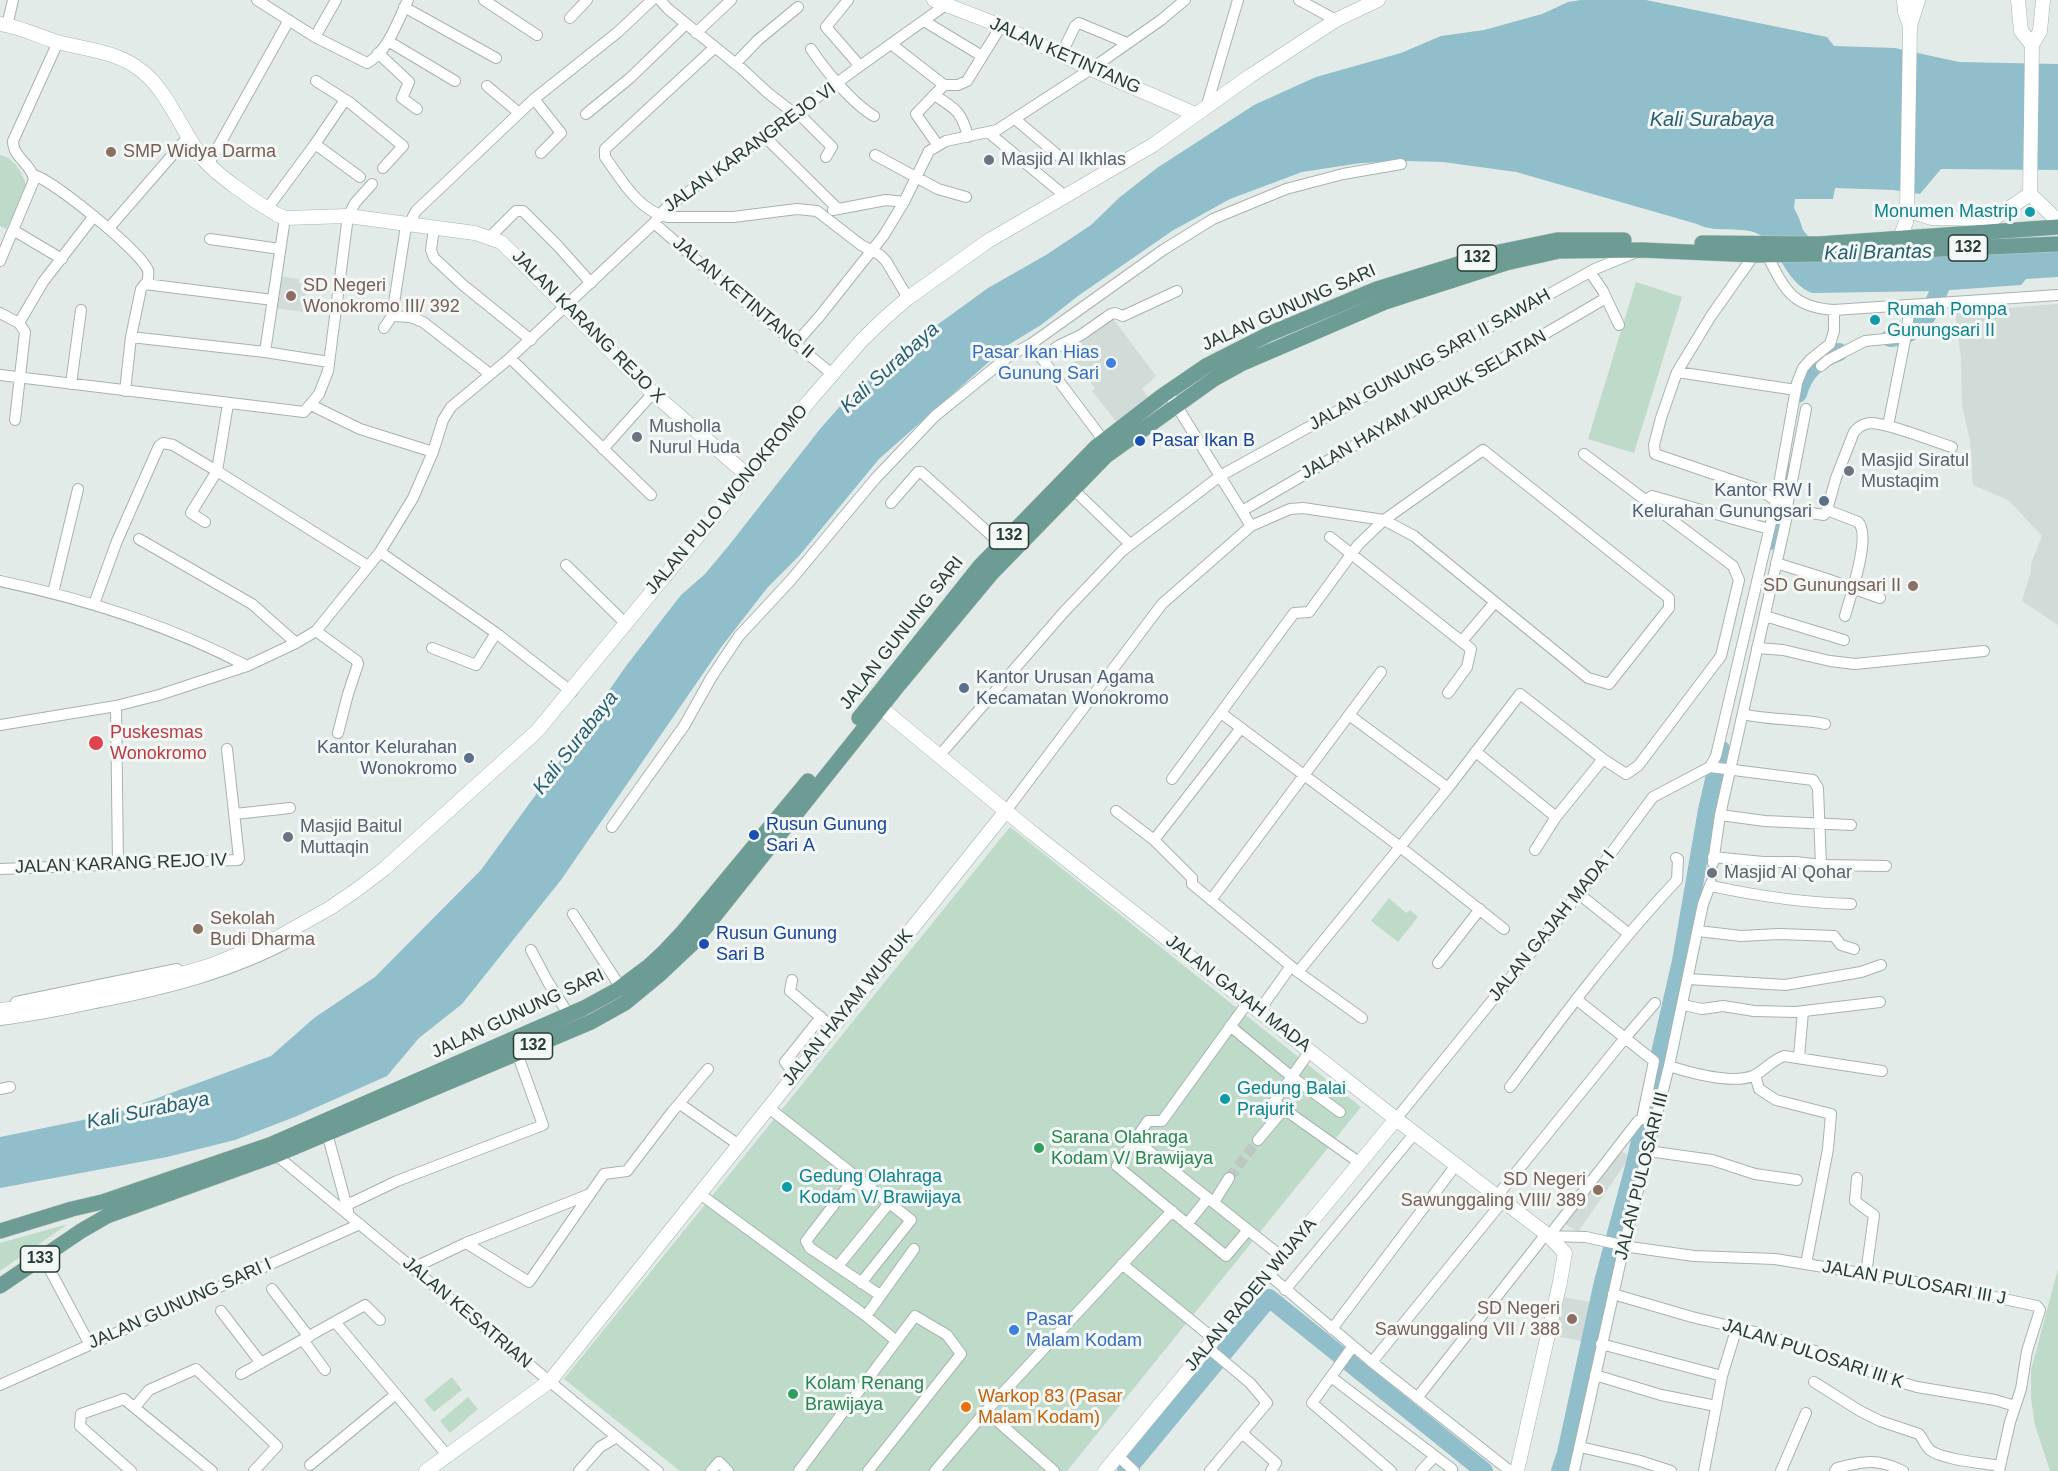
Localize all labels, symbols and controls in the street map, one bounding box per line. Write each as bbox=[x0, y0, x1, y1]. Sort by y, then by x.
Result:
street label: JALAN KETINTANG bbox=[986, 13, 1144, 99]
street label: JALAN KARANGREJO VI bbox=[660, 78, 840, 218]
water label: Kali Surabaya bbox=[1650, 108, 1774, 132]
place label: SMP Widya Darma bbox=[123, 141, 276, 163]
marker: SMP Widya Darma bbox=[104, 145, 118, 159]
place label: Masjid Al Ikhlas bbox=[1001, 149, 1126, 171]
marker: Masjid Al Ikhlas bbox=[982, 153, 996, 167]
place label: Monumen Mastrip bbox=[1874, 201, 2018, 223]
marker: Monumen Mastrip bbox=[2023, 205, 2037, 219]
street label: JALAN KETINTANG II bbox=[668, 233, 818, 363]
road number: 132 bbox=[1948, 235, 1988, 261]
water label: Kali Brantas bbox=[1824, 240, 1932, 266]
road number: 132 bbox=[1458, 245, 1496, 271]
street label: JALAN KARANG REJO X bbox=[507, 246, 669, 408]
street label: JALAN GUNUNG SARI bbox=[1199, 260, 1379, 356]
place label: SD Negeri Wonokromo III/ 392 bbox=[303, 275, 460, 318]
street label: JALAN GUNUNG SARI II SAWAH bbox=[1306, 284, 1554, 436]
marker: SD Negeri Wonokromo III/ 392 bbox=[284, 289, 298, 303]
place label: Rumah Pompa Gunungsari II bbox=[1887, 299, 2007, 342]
marker: Rumah Pompa Gunungsari II bbox=[1868, 313, 1882, 327]
water label: Kali Surabaya bbox=[836, 317, 944, 419]
street label: JALAN HAYAM WURUK SELATAN bbox=[1297, 326, 1551, 484]
place label: Pasar Ikan Hias Gunung Sari bbox=[972, 342, 1099, 385]
marker: Pasar Ikan Hias Gunung Sari bbox=[1104, 356, 1118, 370]
street label: JALAN PULO WONOKROMO bbox=[641, 401, 813, 599]
place label: Musholla Nurul Huda bbox=[649, 416, 740, 458]
marker: Musholla Nurul Huda bbox=[630, 430, 644, 444]
place label: Pasar Ikan B bbox=[1152, 430, 1255, 452]
marker: Pasar Ikan B bbox=[1133, 434, 1147, 448]
place label: Masjid Siratul Mustaqim bbox=[1861, 450, 1969, 492]
marker: Masjid Siratul Mustaqim bbox=[1842, 464, 1856, 478]
place label: Kantor RW I Kelurahan Gunungsari bbox=[1632, 480, 1812, 522]
marker: Kantor RW I Kelurahan Gunungsari bbox=[1817, 494, 1831, 508]
road number: 132 bbox=[990, 523, 1028, 549]
street label: JALAN GUNUNG SARI bbox=[836, 552, 968, 714]
place label: SD Gunungsari II bbox=[1763, 575, 1901, 597]
marker: SD Gunungsari II bbox=[1906, 579, 1920, 593]
place label: Kantor Urusan Agama Kecamatan Wonokromo bbox=[976, 667, 1169, 710]
marker: Kantor Urusan Agama Kecamatan Wonokromo bbox=[957, 681, 971, 695]
water label: Kali Surabaya bbox=[528, 687, 624, 799]
place label: Puskesmas Wonokromo bbox=[110, 722, 207, 764]
marker: Puskesmas Wonokromo bbox=[87, 734, 105, 752]
place label: Kantor Kelurahan Wonokromo bbox=[317, 737, 457, 780]
marker: Kantor Kelurahan Wonokromo bbox=[462, 751, 476, 765]
place label: Rusun Gunung Sari A bbox=[766, 814, 887, 856]
place label: Masjid Baitul Muttaqin bbox=[300, 816, 402, 858]
marker: Rusun Gunung Sari A bbox=[747, 828, 761, 842]
marker: Masjid Baitul Muttaqin bbox=[281, 830, 295, 844]
street label: JALAN GAJAH MADA I bbox=[1484, 846, 1620, 1006]
street label: JALAN KARANG REJO IV bbox=[15, 850, 227, 878]
place label: Masjid Al Qohar bbox=[1724, 862, 1852, 884]
marker: Masjid Al Qohar bbox=[1705, 866, 1719, 880]
place label: Sekolah Budi Dharma bbox=[210, 908, 315, 950]
marker: Sekolah Budi Dharma bbox=[191, 922, 205, 936]
place label: Rusun Gunung Sari B bbox=[716, 923, 837, 966]
street label: JALAN HAYAM WURUK bbox=[778, 925, 918, 1091]
street label: JALAN GAJAH MADA bbox=[1161, 931, 1315, 1057]
marker: Rusun Gunung Sari B bbox=[697, 937, 711, 951]
street label: JALAN GUNUNG SARI bbox=[428, 964, 608, 1064]
road number: 132 bbox=[514, 1033, 552, 1059]
place label: Gedung Balai Prajurit bbox=[1237, 1078, 1346, 1120]
water label: Kali Surabaya bbox=[85, 1087, 211, 1135]
street label: JALAN PULOSARI III bbox=[1611, 1090, 1673, 1262]
marker: Gedung Balai Prajurit bbox=[1218, 1092, 1232, 1106]
place label: Sarana Olahraga Kodam V/ Brawijaya bbox=[1051, 1127, 1213, 1170]
marker: Sarana Olahraga Kodam V/ Brawijaya bbox=[1032, 1141, 1046, 1155]
place label: Gedung Olahraga Kodam V/ Brawijaya bbox=[799, 1166, 961, 1208]
place label: SD Negeri Sawunggaling VIII/ 389 bbox=[1401, 1169, 1586, 1212]
marker: Gedung Olahraga Kodam V/ Brawijaya bbox=[780, 1180, 794, 1194]
marker: SD Negeri Sawunggaling VIII/ 389 bbox=[1591, 1183, 1605, 1197]
street label: JALAN RADEN WIJAYA bbox=[1181, 1214, 1321, 1376]
road number: 133 bbox=[20, 1246, 60, 1272]
street label: JALAN KESATRIAN bbox=[398, 1253, 536, 1373]
street label: JALAN GUNUNG SARI I bbox=[85, 1254, 275, 1354]
street label: JALAN PULOSARI III J bbox=[1821, 1256, 2007, 1310]
place label: SD Negeri Sawunggaling VII / 388 bbox=[1375, 1298, 1560, 1340]
place label: Pasar Malam Kodam bbox=[1026, 1309, 1142, 1352]
marker: SD Negeri Sawunggaling VII / 388 bbox=[1565, 1312, 1579, 1326]
street label: JALAN PULOSARI III K bbox=[1720, 1315, 1906, 1393]
marker: Pasar Malam Kodam bbox=[1007, 1323, 1021, 1337]
place label: Kolam Renang Brawijaya bbox=[805, 1373, 924, 1416]
place label: Warkop 83 (Pasar Malam Kodam) bbox=[978, 1386, 1122, 1428]
marker: Kolam Renang Brawijaya bbox=[786, 1387, 800, 1401]
marker: Warkop 83 (Pasar Malam Kodam) bbox=[959, 1400, 973, 1414]

